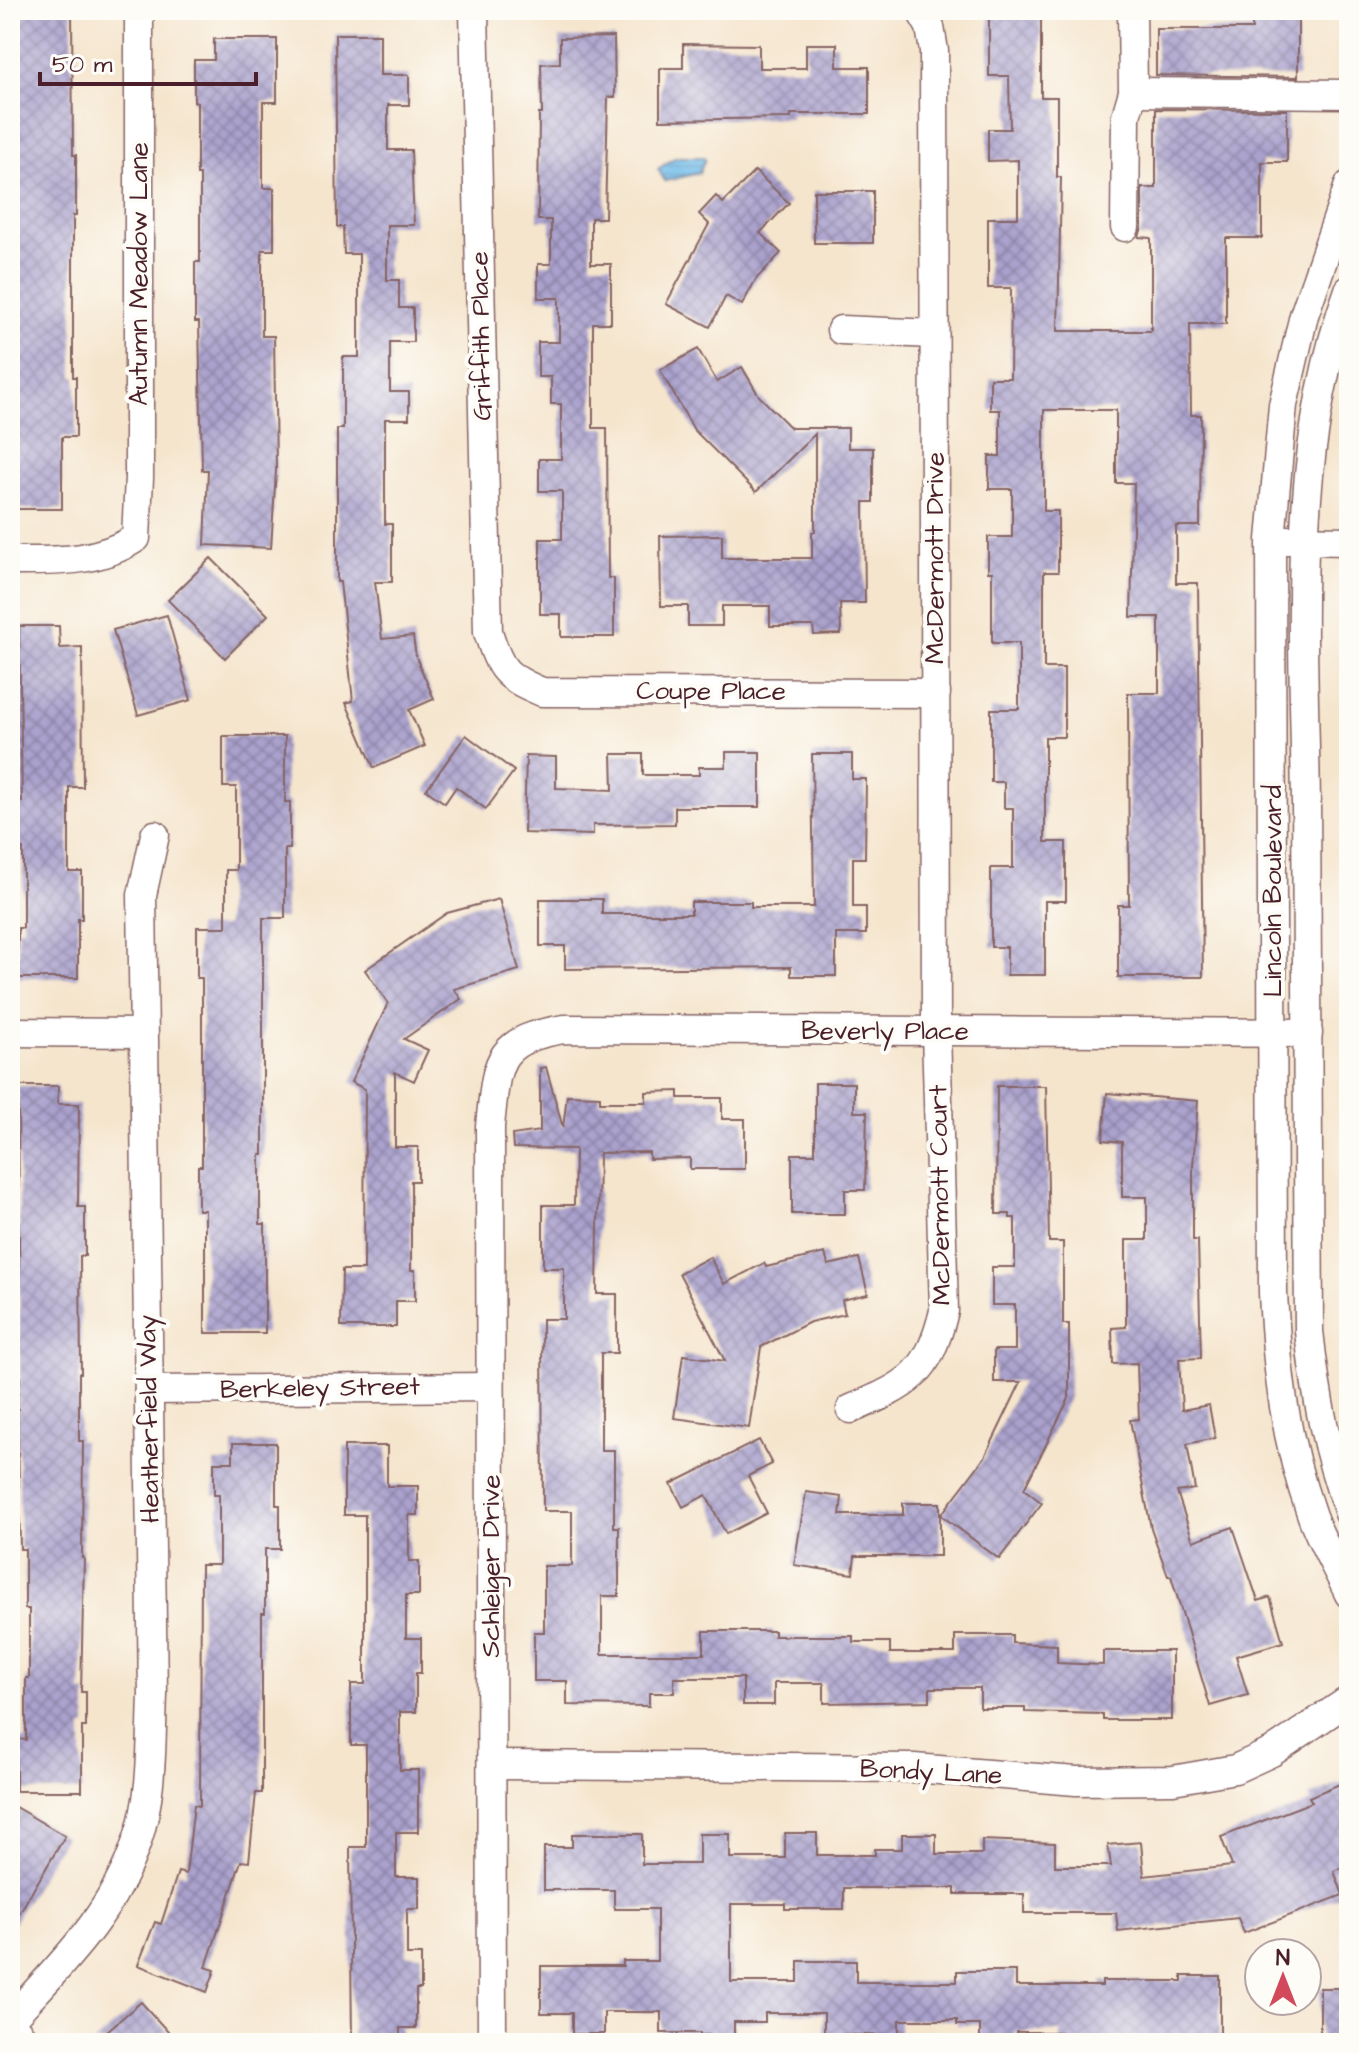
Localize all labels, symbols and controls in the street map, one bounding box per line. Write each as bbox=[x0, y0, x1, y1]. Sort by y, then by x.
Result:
scale bar bbox=[40, 36, 256, 86]
text: 50 m bbox=[52, 48, 113, 82]
street label: Autumn Meadow Lane bbox=[121, 142, 157, 406]
street label: Griffith Place bbox=[462, 251, 500, 421]
street label: McDermott Drive bbox=[917, 452, 953, 664]
street label: Coupe Place bbox=[636, 673, 786, 709]
street label: Lincoln Boulevard bbox=[1255, 785, 1291, 997]
street label: Beverly Place bbox=[801, 1013, 969, 1051]
street label: McDermott Court bbox=[920, 1084, 960, 1306]
street label: Heatherfield Way bbox=[129, 1315, 171, 1523]
street label: Berkeley Street bbox=[220, 1368, 421, 1410]
street label: Schleiger Drive bbox=[473, 1474, 511, 1658]
street label: Bondy Lane bbox=[859, 1750, 1003, 1796]
north arrow bbox=[1243, 1937, 1323, 2017]
text: N bbox=[1276, 1943, 1290, 1974]

